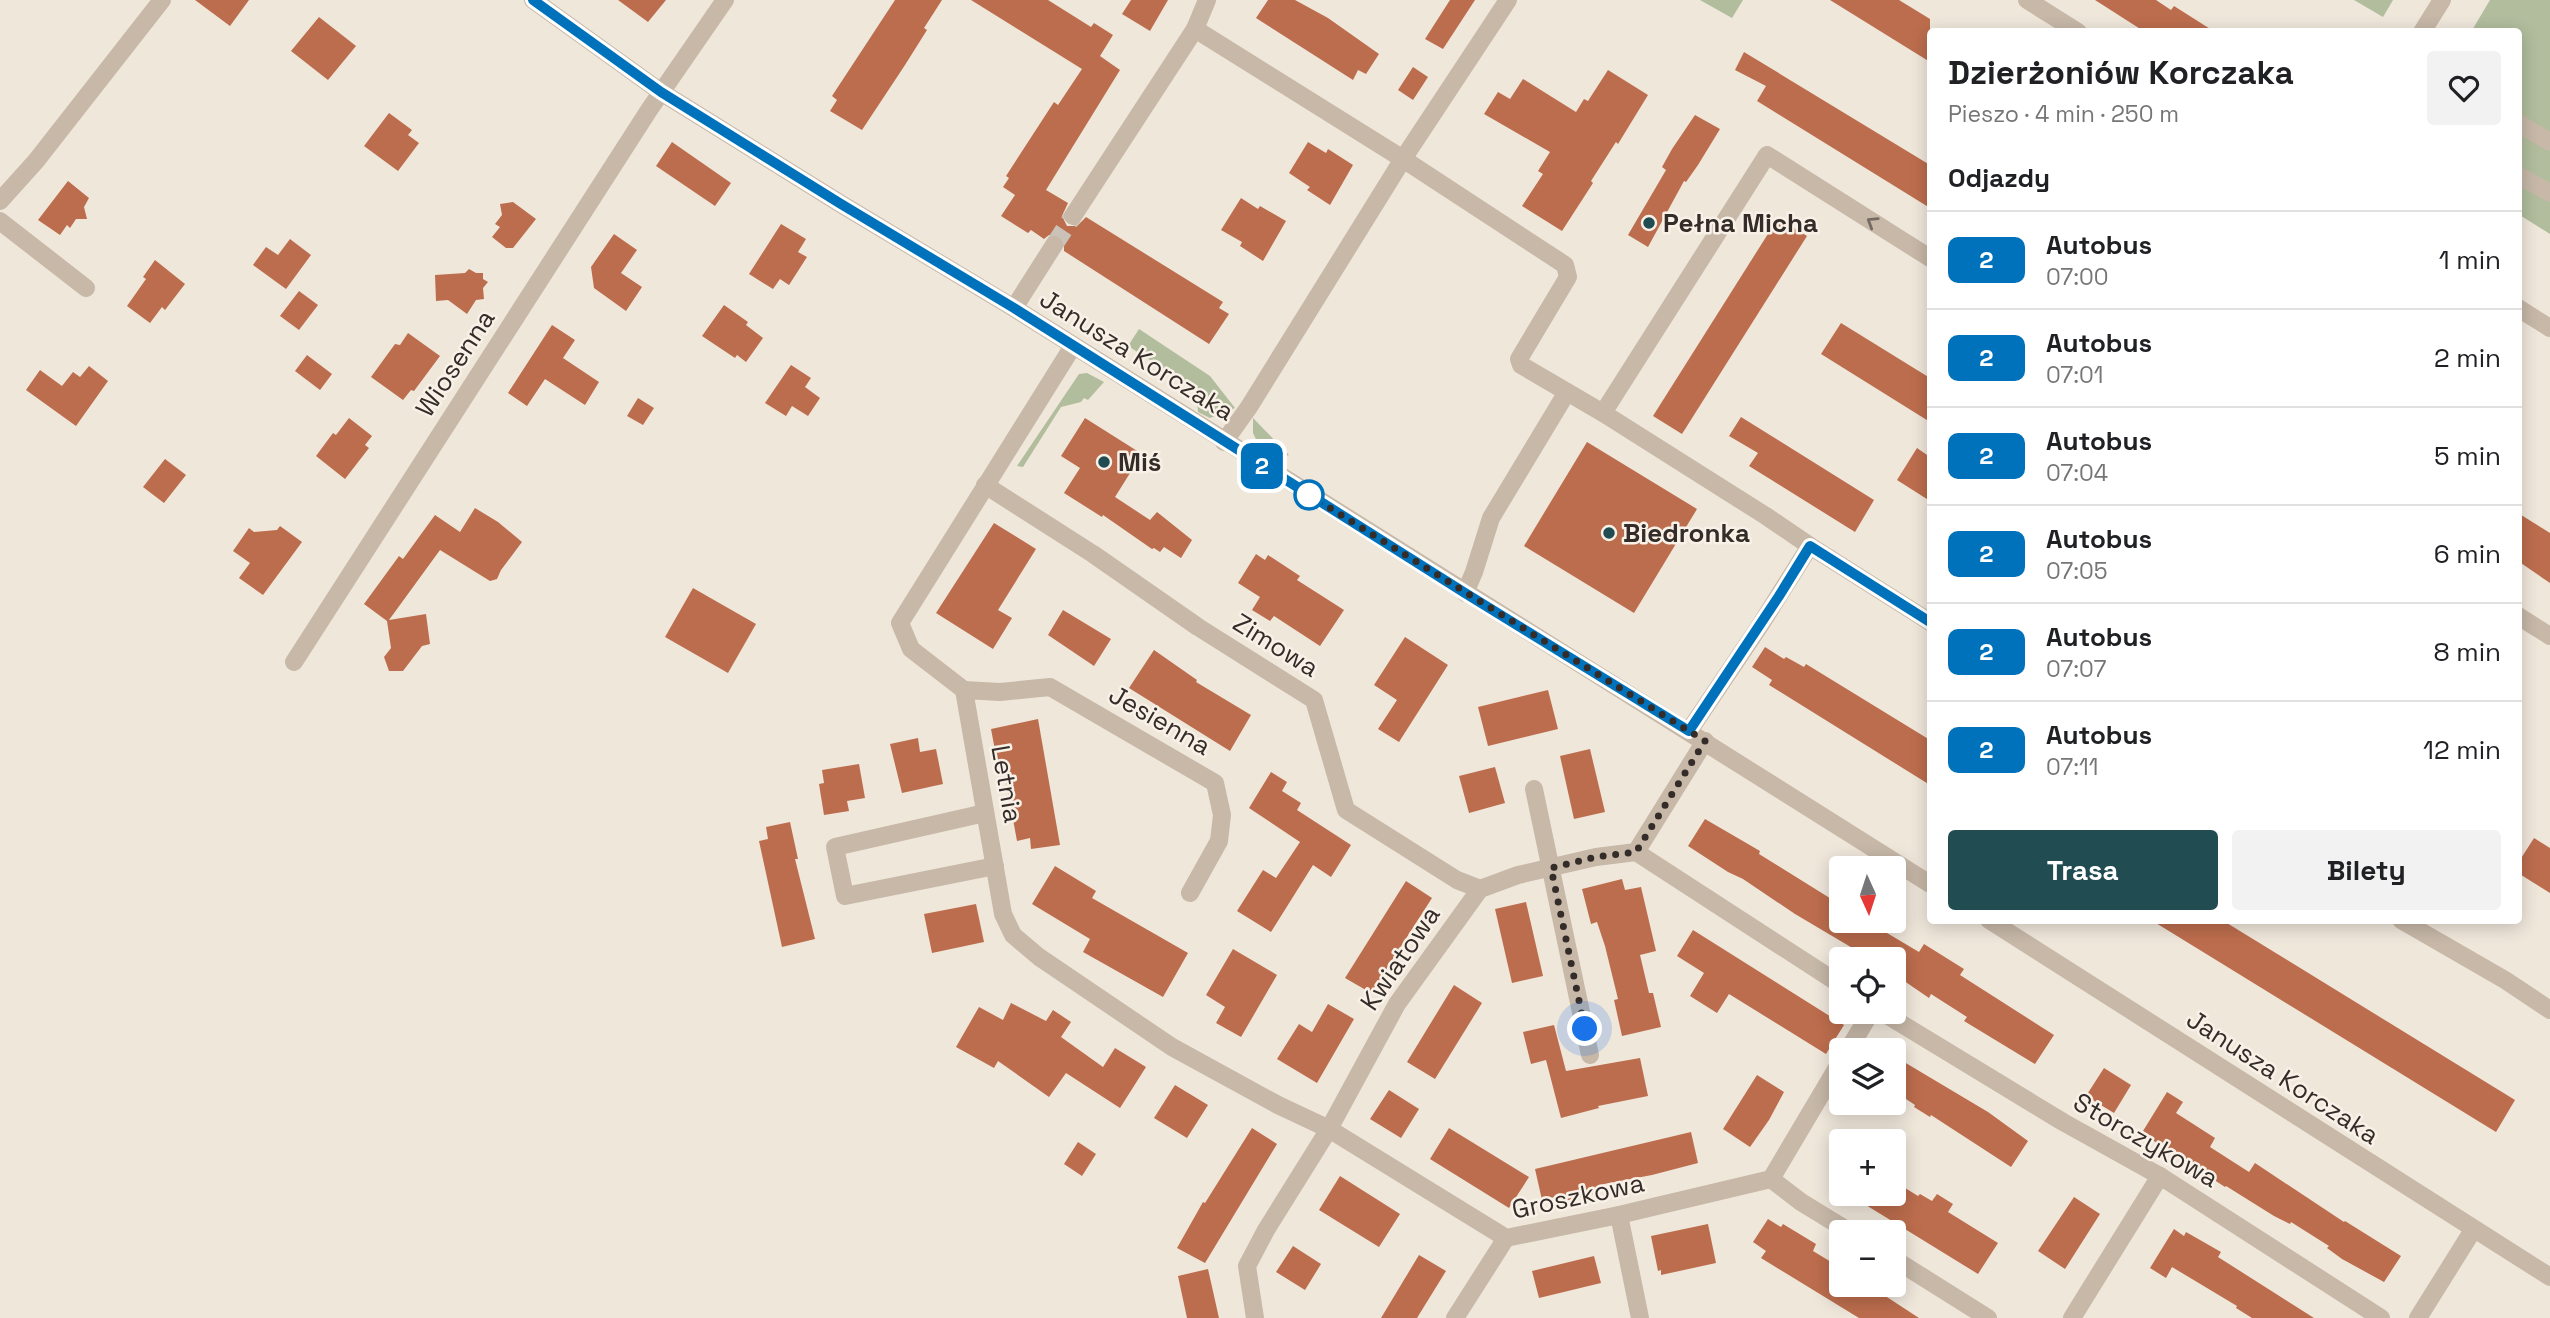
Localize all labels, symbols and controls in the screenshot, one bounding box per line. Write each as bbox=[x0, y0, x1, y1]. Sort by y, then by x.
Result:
button: heart bbox=[2427, 51, 2501, 125]
text: Dzierżoniów Korczaka bbox=[1948, 52, 2294, 94]
text: Pieszo · 4 min · 250 m bbox=[1948, 99, 2179, 129]
text: Odjazdy bbox=[1948, 161, 2050, 195]
place label: Pełna Micha bbox=[1663, 206, 1818, 240]
marker: Pełna Micha bbox=[1641, 215, 1657, 231]
one-way arrow bbox=[1867, 217, 1880, 230]
text: Autobus bbox=[2046, 228, 2152, 262]
text: 1 min bbox=[2439, 243, 2501, 277]
text: 2 bbox=[1979, 244, 1994, 275]
text: 07:00 bbox=[2046, 262, 2109, 292]
street label: Janusza Korczaka bbox=[1033, 281, 1241, 429]
street label: Wiosenna bbox=[408, 303, 502, 423]
text: Autobus bbox=[2046, 326, 2152, 360]
text: 2 min bbox=[2434, 341, 2501, 375]
text: 2 bbox=[1979, 342, 1994, 373]
text: 07:01 bbox=[2046, 360, 2103, 390]
text: Autobus bbox=[2046, 424, 2152, 458]
text: 5 min bbox=[2434, 439, 2501, 473]
text: 2 bbox=[1979, 440, 1994, 471]
line badge: 2 bbox=[1239, 443, 1285, 489]
place label: Miś bbox=[1118, 445, 1161, 479]
text: 2 bbox=[1255, 450, 1269, 481]
marker: Miś bbox=[1096, 454, 1112, 470]
text: 07:04 bbox=[2046, 458, 2108, 488]
unlabelled marker bbox=[1294, 480, 1324, 510]
place label: Biedronka bbox=[1623, 516, 1750, 550]
text: Autobus bbox=[2046, 522, 2152, 556]
marker: Biedronka bbox=[1601, 525, 1617, 541]
text: 6 min bbox=[2434, 537, 2501, 571]
text: 2 bbox=[1979, 538, 1994, 569]
text: 07:05 bbox=[2046, 556, 2108, 586]
street label: Zimowa bbox=[1227, 605, 1325, 685]
text: Autobus bbox=[2046, 620, 2152, 654]
text: 8 min bbox=[2433, 635, 2501, 669]
text: 2 bbox=[1979, 636, 1994, 667]
text: 07:07 bbox=[2046, 654, 2106, 684]
street label: Jesienna bbox=[1103, 677, 1217, 763]
text: Autobus bbox=[2046, 718, 2152, 752]
text: 12 min bbox=[2423, 733, 2501, 767]
text: 2 bbox=[1979, 734, 1994, 765]
street label: Letnia bbox=[983, 743, 1031, 826]
text: 07:11 bbox=[2046, 752, 2098, 782]
button: Trasa bbox=[1948, 830, 2218, 910]
button: Bilety bbox=[2232, 830, 2501, 910]
north arrow bbox=[1829, 856, 1906, 933]
map controls bbox=[1829, 856, 1906, 1297]
street label: Kwiatowa bbox=[1352, 899, 1448, 1017]
button: locate bbox=[1829, 947, 1906, 1024]
street label: Janusza Korczaka bbox=[2180, 1002, 2386, 1152]
your location bbox=[1567, 1011, 1602, 1046]
button: layers bbox=[1829, 1038, 1906, 1115]
street label: Storczykowa bbox=[2067, 1085, 2225, 1195]
button: + bbox=[1829, 1129, 1906, 1206]
street label: Groszkowa bbox=[1509, 1165, 1647, 1227]
button: − bbox=[1829, 1220, 1906, 1297]

